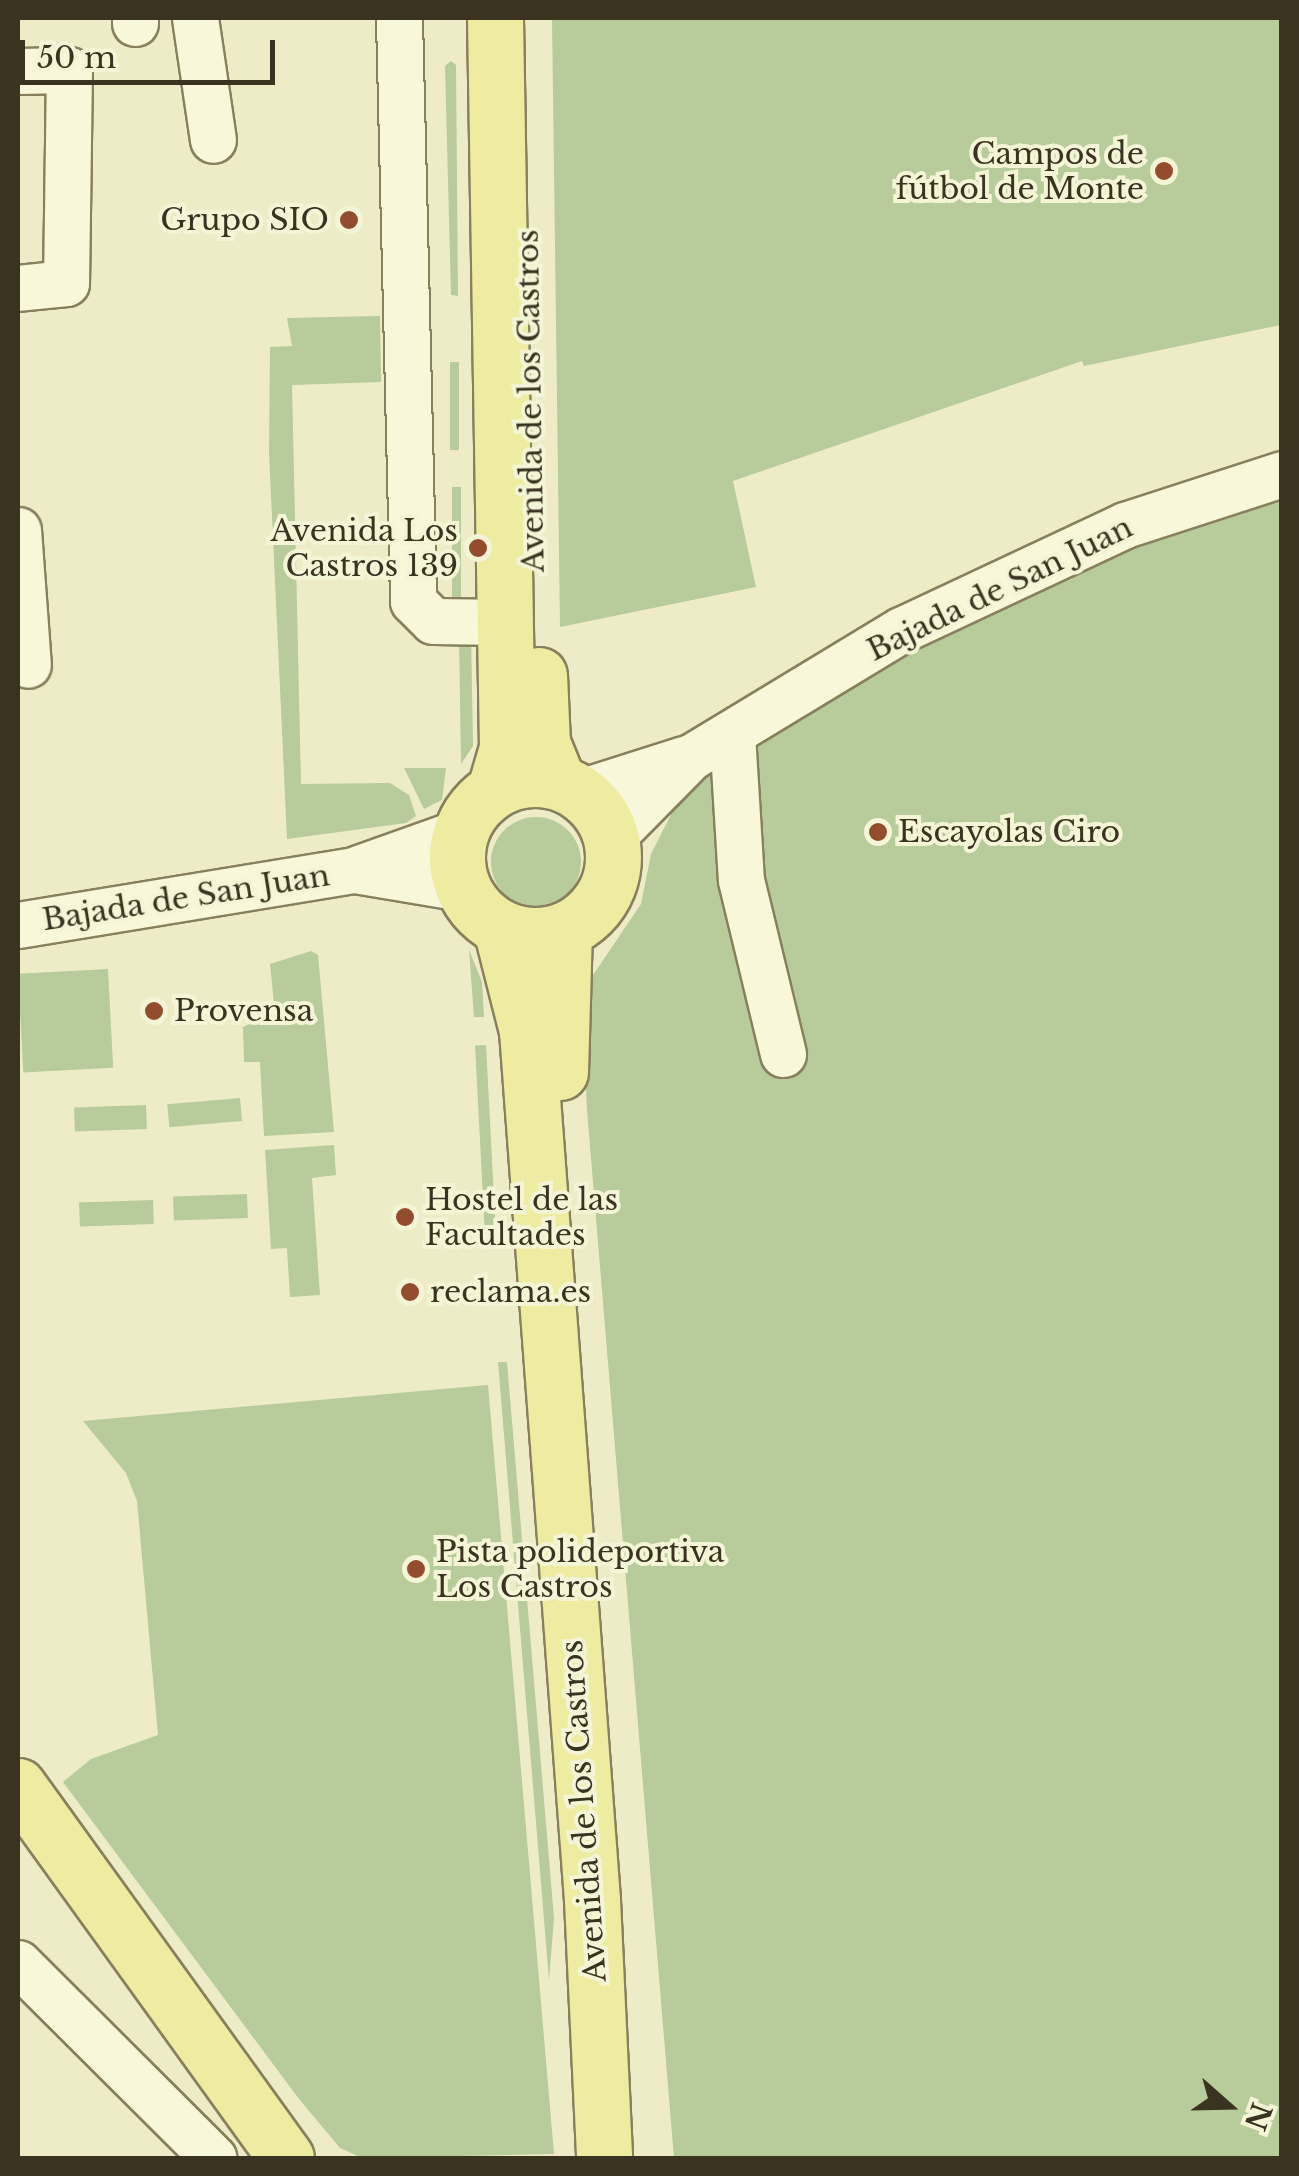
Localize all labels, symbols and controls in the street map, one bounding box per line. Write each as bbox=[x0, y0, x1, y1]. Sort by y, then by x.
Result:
scale bar bbox=[25, 20, 280, 82]
text: 50 m bbox=[37, 39, 116, 76]
place label: Campos de fútbol de Monte bbox=[896, 136, 1144, 206]
marker: Campos de fútbol de Monte bbox=[1153, 160, 1175, 182]
place label: Grupo SIO bbox=[160, 202, 329, 238]
marker: Grupo SIO bbox=[338, 209, 360, 231]
street label: Avenida de los Castros bbox=[510, 229, 552, 573]
street label: Bajada de San Juan bbox=[861, 509, 1139, 669]
place label: Avenida Los Castros 139 bbox=[270, 513, 458, 584]
marker: Avenida Los Castros 139 bbox=[467, 537, 489, 559]
place label: Escayolas Ciro bbox=[898, 814, 1120, 850]
marker: Escayolas Ciro bbox=[867, 821, 889, 843]
street label: Bajada de San Juan bbox=[40, 857, 332, 939]
place label: Provensa bbox=[174, 993, 313, 1029]
marker: Provensa bbox=[143, 1000, 165, 1022]
place label: Hostel de las Facultades bbox=[425, 1182, 618, 1252]
marker: Hostel de las Facultades bbox=[394, 1206, 416, 1228]
place label: reclama.es bbox=[430, 1274, 591, 1310]
marker: reclama.es bbox=[399, 1281, 421, 1303]
place label: Pista polideportiva Los Castros bbox=[436, 1534, 725, 1604]
marker: Pista polideportiva Los Castros bbox=[405, 1558, 427, 1580]
street label: Avenida de los Castros bbox=[554, 1639, 614, 1983]
north arrow bbox=[1179, 2056, 1279, 2156]
text: N bbox=[1237, 2098, 1279, 2135]

